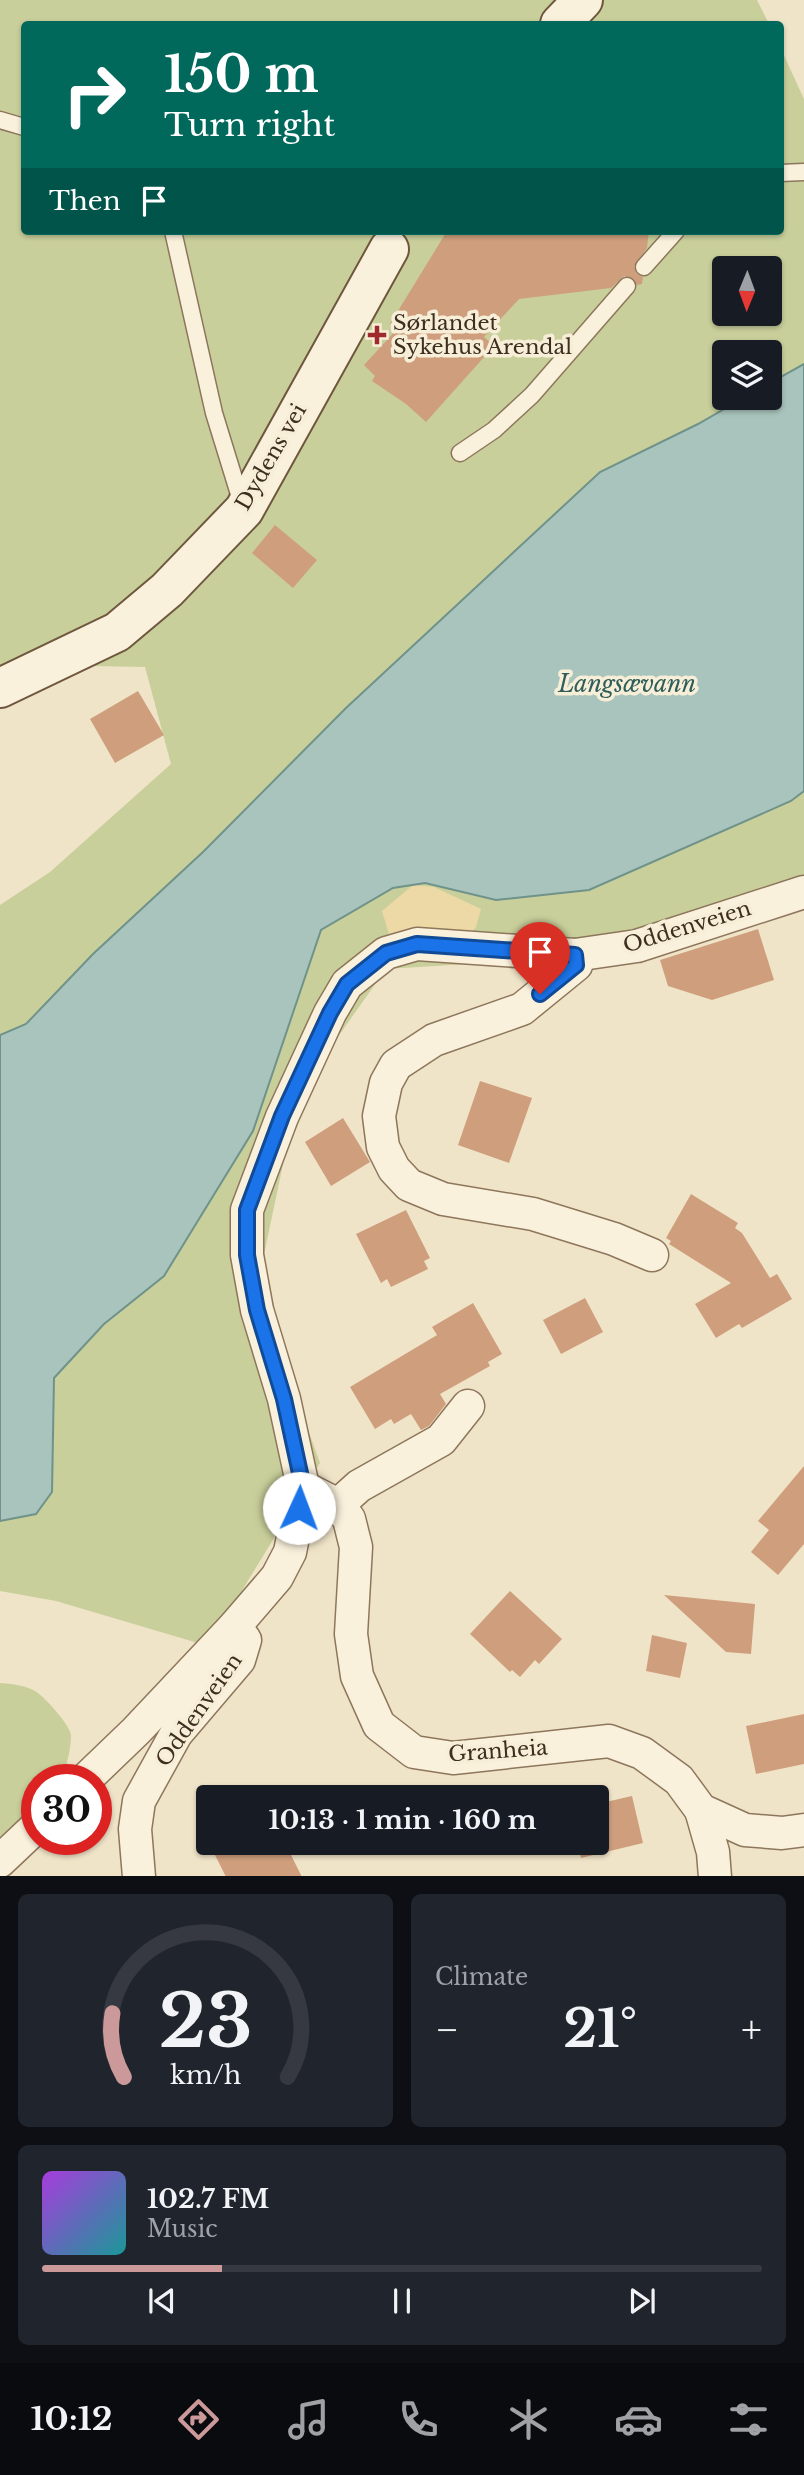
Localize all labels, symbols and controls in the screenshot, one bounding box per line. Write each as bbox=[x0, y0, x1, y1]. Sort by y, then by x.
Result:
text: 150 m bbox=[164, 44, 319, 105]
icon: right bbox=[49, 49, 140, 140]
text: Turn right bbox=[164, 105, 335, 145]
icon: arrive bbox=[135, 182, 173, 220]
text: Then bbox=[49, 185, 121, 217]
north arrow bbox=[712, 256, 782, 326]
map controls bbox=[712, 256, 782, 410]
place label: Sørlandet Sykehus Arendal bbox=[393, 310, 572, 360]
marker: Sørlandet Sykehus Arendal bbox=[367, 325, 387, 345]
button: layers bbox=[712, 340, 782, 410]
street label: Dydens vei bbox=[230, 399, 312, 515]
water label: Langsævann bbox=[557, 670, 696, 698]
street label: Oddenveien bbox=[620, 895, 754, 959]
pin bbox=[510, 922, 570, 994]
icon: arrive bbox=[521, 933, 559, 971]
position arrow bbox=[262, 1471, 336, 1545]
street label: Oddenveien bbox=[150, 1648, 248, 1772]
street label: Granheia bbox=[447, 1735, 549, 1767]
speed limit sign: 30 bbox=[21, 1764, 112, 1855]
text: 10:13 · 1 min · 160 m bbox=[269, 1804, 536, 1836]
text: Climate bbox=[435, 1963, 528, 1991]
text: 23 bbox=[159, 1976, 252, 2067]
text: 21° bbox=[563, 1997, 637, 2061]
text: − bbox=[435, 2006, 459, 2053]
text: + bbox=[741, 2006, 762, 2053]
text: km/h bbox=[170, 2059, 241, 2090]
text: 102.7 FM bbox=[147, 2183, 269, 2215]
text: Music bbox=[147, 2215, 218, 2243]
icon: previous bbox=[143, 2282, 181, 2320]
icon: pause bbox=[383, 2282, 421, 2320]
icon: next bbox=[623, 2282, 661, 2320]
icon: directions bbox=[174, 2395, 223, 2444]
icon: music bbox=[284, 2395, 333, 2444]
icon: phone bbox=[394, 2395, 443, 2444]
icon: climate bbox=[504, 2395, 553, 2444]
icon: car bbox=[614, 2395, 663, 2444]
icon: filters bbox=[724, 2395, 773, 2444]
text: 10:12 bbox=[31, 2399, 113, 2439]

